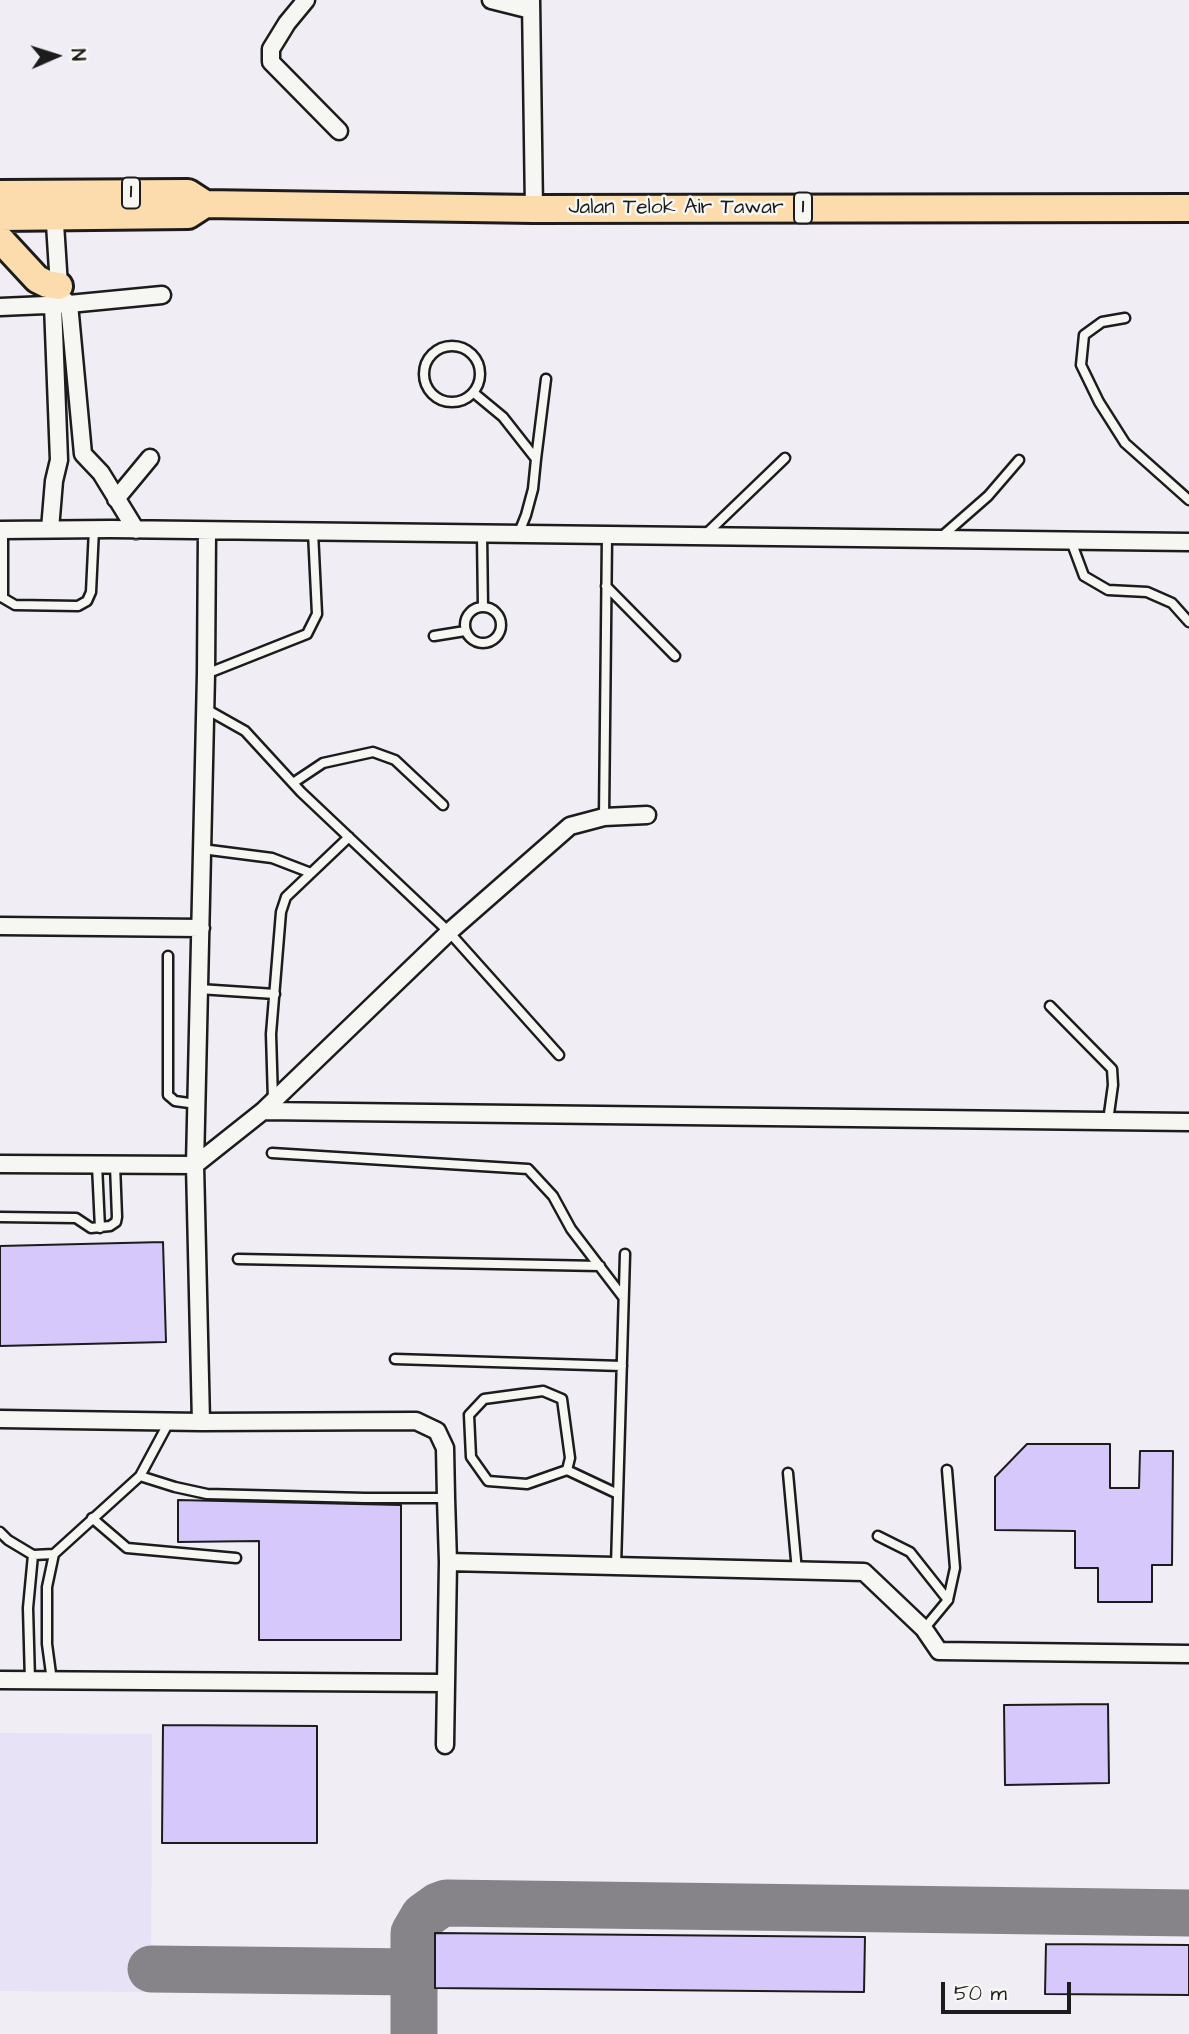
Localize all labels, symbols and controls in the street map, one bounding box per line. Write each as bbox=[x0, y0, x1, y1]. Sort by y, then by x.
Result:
north arrow bbox=[21, 21, 91, 91]
text: N bbox=[64, 48, 91, 62]
road number: 1 bbox=[122, 178, 140, 209]
road number: 1 bbox=[794, 192, 812, 224]
street label: Jalan Telok Air Tawar bbox=[568, 196, 784, 222]
scale bar bbox=[944, 1968, 1074, 2012]
text: 50 m bbox=[954, 1979, 1007, 2008]

